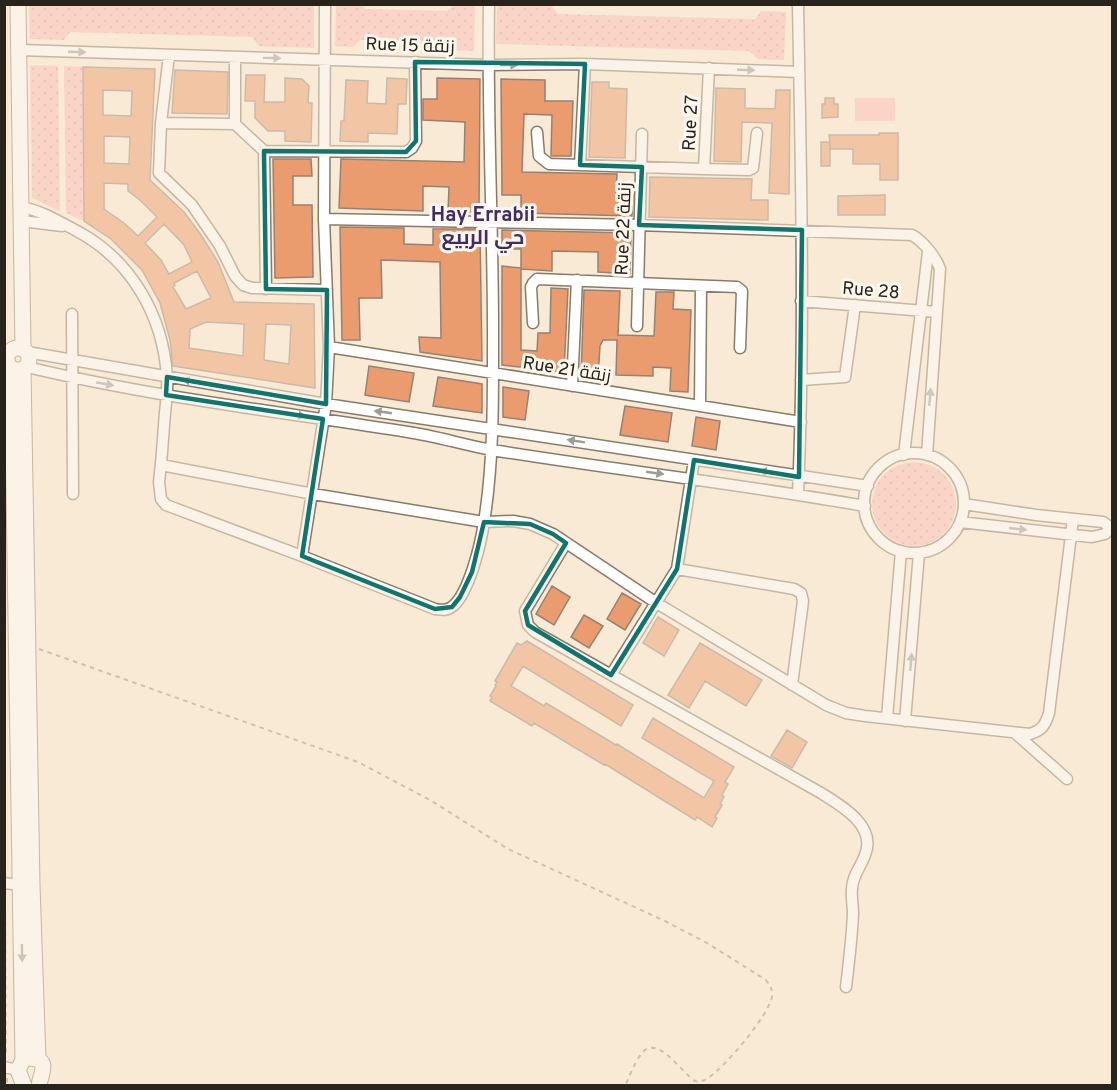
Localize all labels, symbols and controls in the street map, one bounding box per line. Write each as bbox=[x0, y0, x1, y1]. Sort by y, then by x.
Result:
street label: Rue 15 زنقة bbox=[365, 33, 455, 60]
one-way arrow bbox=[68, 47, 87, 57]
one-way arrow bbox=[263, 53, 282, 63]
one-way arrow bbox=[500, 60, 519, 69]
one-way arrow bbox=[737, 65, 756, 74]
street label: Rue 27 bbox=[679, 95, 704, 152]
street label: Rue 22 زنقة bbox=[611, 182, 638, 276]
district label: Hay Errabii حي الربيع bbox=[431, 203, 535, 253]
street label: Rue 28 bbox=[841, 278, 901, 305]
street label: Rue 21 زنقة bbox=[521, 352, 613, 389]
one-way arrow bbox=[181, 376, 200, 385]
one-way arrow bbox=[95, 379, 114, 388]
one-way arrow bbox=[925, 387, 935, 406]
one-way arrow bbox=[373, 408, 392, 417]
one-way arrow bbox=[288, 411, 307, 420]
one-way arrow bbox=[566, 437, 585, 446]
one-way arrow bbox=[759, 467, 778, 476]
one-way arrow bbox=[646, 468, 665, 477]
one-way arrow bbox=[1009, 524, 1028, 534]
one-way arrow bbox=[906, 653, 916, 672]
one-way arrow bbox=[17, 943, 26, 962]

